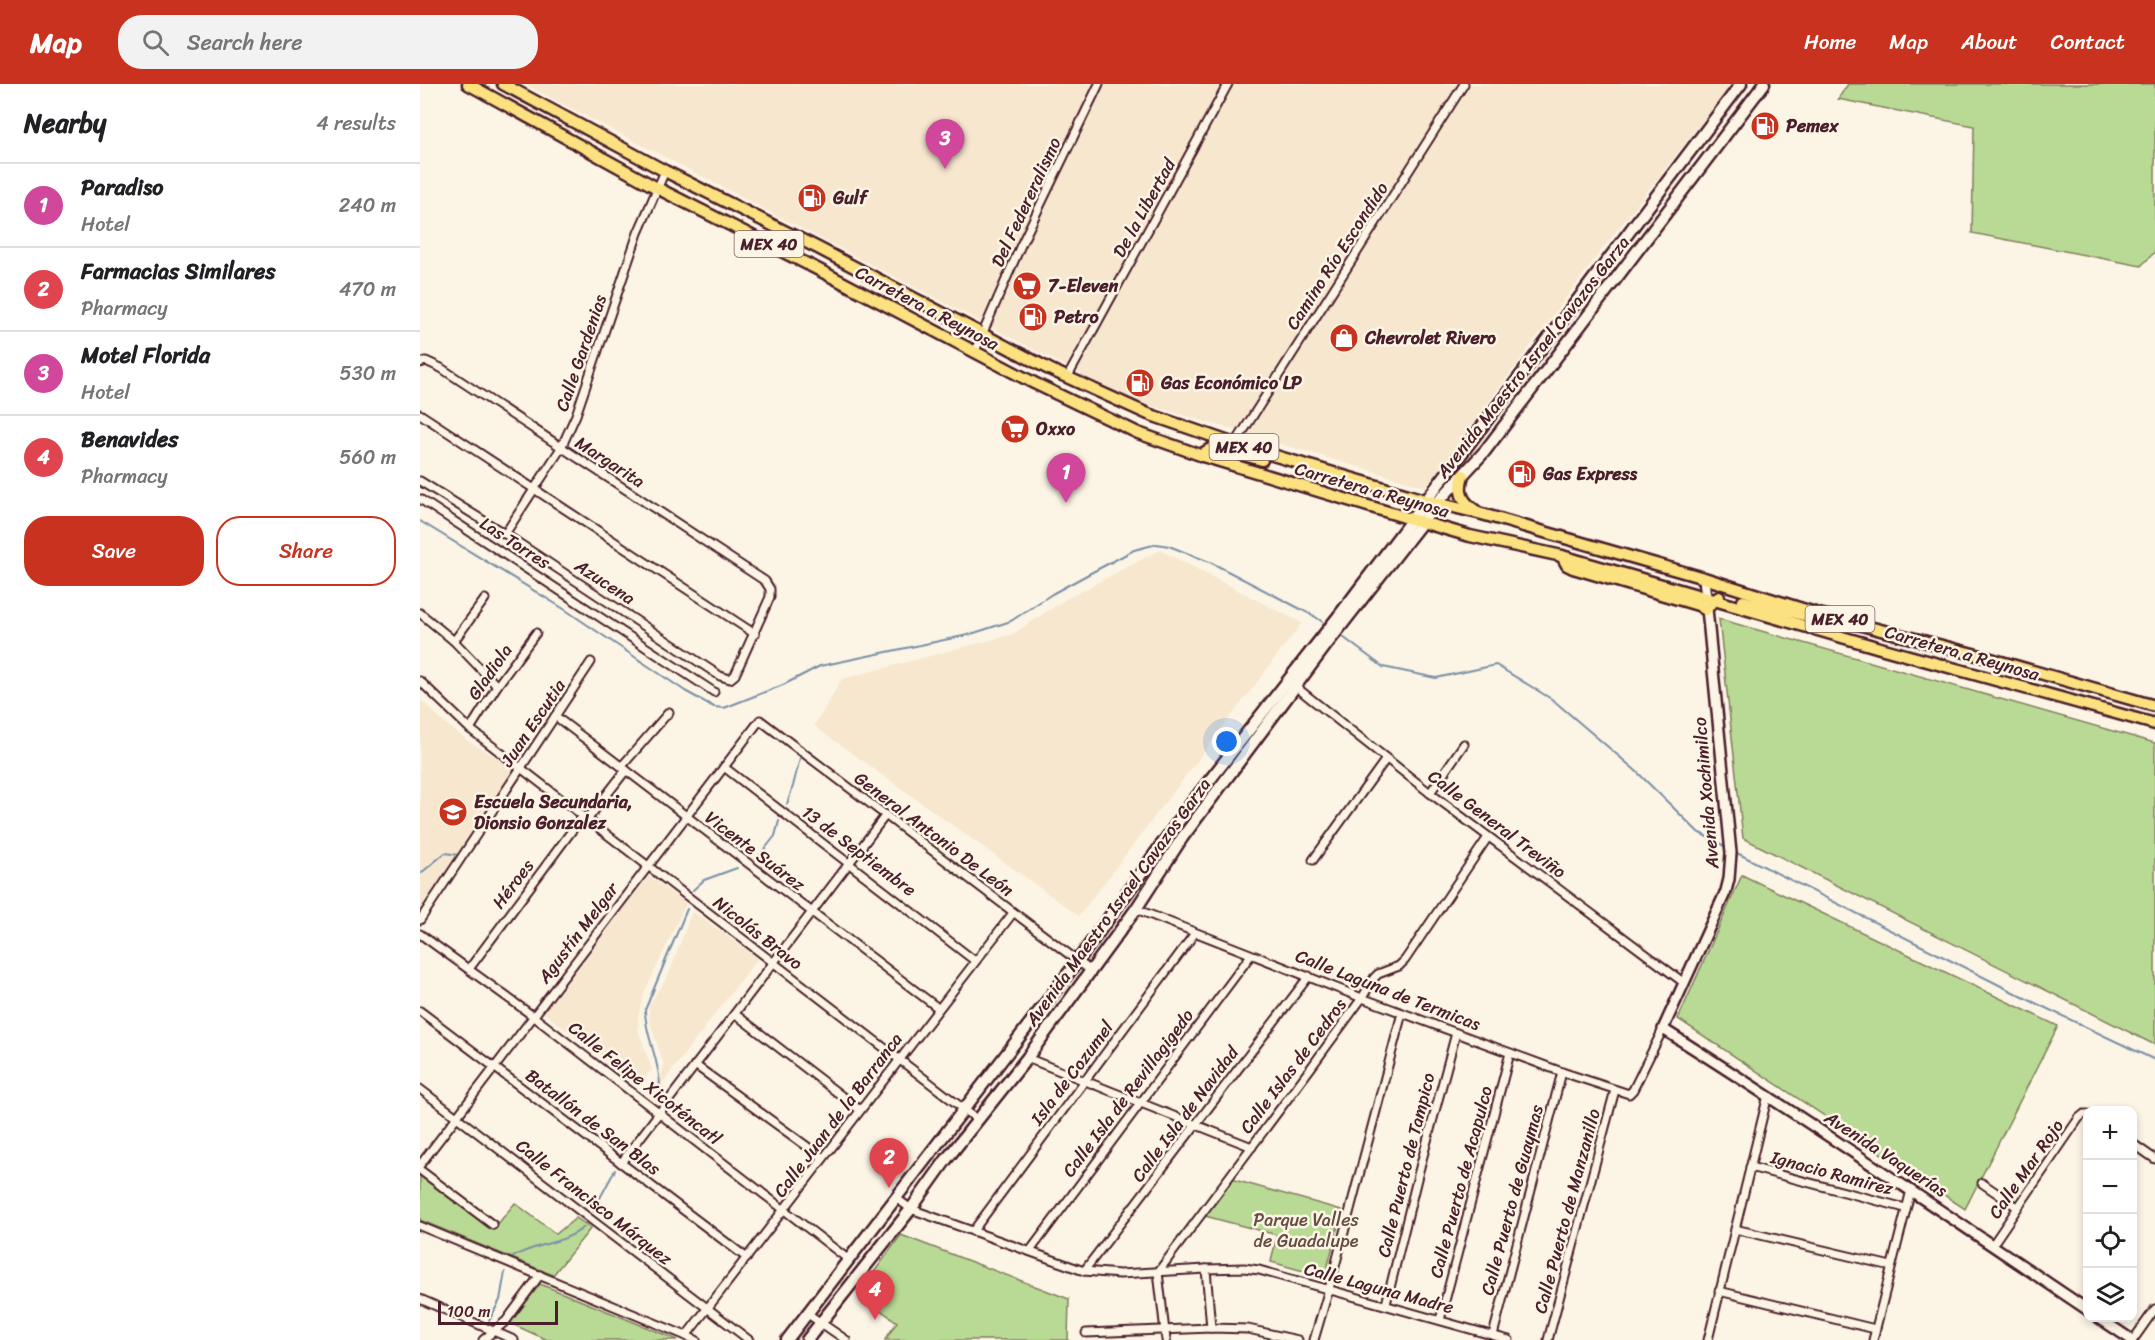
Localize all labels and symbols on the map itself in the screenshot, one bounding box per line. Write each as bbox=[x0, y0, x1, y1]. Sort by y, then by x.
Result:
fuel station icon: Pemex bbox=[1749, 110, 1781, 142]
place label: Pemex bbox=[1786, 110, 1839, 142]
pin: 3 bbox=[926, 120, 964, 169]
street label: Del Federeralismo bbox=[982, 132, 1070, 272]
street label: De la Libertad bbox=[1103, 151, 1185, 264]
street label: Camino Río Escondido bbox=[1277, 175, 1397, 337]
fuel station icon: Gulf bbox=[796, 182, 828, 214]
place label: Gulf bbox=[832, 182, 869, 214]
street label: Avenida Maestro Israel Cavazos Garza bbox=[1427, 229, 1638, 486]
road number: MEX 40 bbox=[734, 231, 804, 257]
street label: Carretera a Reynosa bbox=[849, 256, 1006, 360]
supermarket icon: 7-Eleven bbox=[1011, 270, 1043, 302]
place label: 7-Eleven bbox=[1048, 270, 1119, 302]
street label: Calle Gardenias bbox=[546, 290, 616, 416]
fuel station icon: Petro bbox=[1017, 301, 1049, 333]
place label: Petro bbox=[1054, 301, 1099, 333]
shop icon: Chevrolet Rivero bbox=[1328, 322, 1360, 354]
place label: Chevrolet Rivero bbox=[1364, 322, 1496, 354]
fuel station icon: Gas Económico LP bbox=[1124, 367, 1156, 399]
place label: Gas Económico LP bbox=[1160, 367, 1302, 399]
supermarket icon: Oxxo bbox=[999, 413, 1031, 445]
place label: Oxxo bbox=[1036, 413, 1076, 445]
street label: Margarita bbox=[568, 427, 652, 497]
road number: MEX 40 bbox=[1210, 434, 1278, 460]
street label: Carretera a Reynosa bbox=[1291, 453, 1454, 528]
pin: 1 bbox=[1046, 454, 1086, 503]
fuel station icon: Gas Express bbox=[1506, 458, 1538, 490]
place label: Gas Express bbox=[1542, 458, 1638, 490]
street label: Las Torres bbox=[473, 508, 557, 578]
street label: Azucena bbox=[567, 550, 642, 614]
road number: MEX 40 bbox=[1806, 606, 1874, 632]
street label: Carretera a Reynosa bbox=[1881, 616, 2044, 691]
street label: Gladiola bbox=[459, 637, 521, 707]
street label: Juan Escutia bbox=[491, 672, 575, 774]
street label: Avenida Xochimilco bbox=[1683, 716, 1729, 871]
your location bbox=[1212, 727, 1241, 756]
street label: Calle General Treviño bbox=[1421, 761, 1573, 887]
street label: General Antonio De León bbox=[847, 763, 1021, 905]
street label: Avenida Maestro Israel Cavazos Garza bbox=[1016, 771, 1219, 1034]
place label: Escuela Secundaria, Dionsio Gonzalez bbox=[474, 786, 633, 839]
school or university icon: Escuela Secundaria, Dionsio Gonzalez bbox=[437, 796, 469, 828]
street label: 13 de Septiembre bbox=[795, 797, 923, 905]
street label: Vicente Suárez bbox=[698, 802, 813, 900]
street label: Héroes bbox=[483, 851, 543, 916]
street label: Agustín Melgar bbox=[529, 874, 628, 991]
street label: Nicolás Bravo bbox=[706, 887, 810, 979]
street label: Calle Laguna de Termicas bbox=[1291, 940, 1486, 1040]
street label: Calle Islas de Cedros bbox=[1231, 991, 1355, 1141]
street label: Calle Isla de Revillagigedo bbox=[1054, 1002, 1202, 1184]
street label: Calle Felipe Xicoténcatl bbox=[561, 1012, 730, 1154]
street label: Isla de Cozumel bbox=[1021, 1013, 1123, 1133]
street label: Calle Juan de la Barranca bbox=[765, 1025, 911, 1205]
street label: Calle Isla de Navidad bbox=[1123, 1038, 1248, 1189]
street label: Batallón de San Blas bbox=[518, 1060, 668, 1184]
street label: Calle Puerto de Tampico bbox=[1368, 1069, 1444, 1261]
street label: Calle Puerto de Acapulco bbox=[1420, 1082, 1502, 1282]
street label: Calle Puerto de Guaymas bbox=[1471, 1100, 1553, 1299]
street label: Avenida Vaquerías bbox=[1817, 1101, 1955, 1206]
street label: Calle Puerto de Manzanillo bbox=[1524, 1105, 1610, 1317]
street label: Calle Mar Rojo bbox=[1980, 1112, 2072, 1226]
street label: Calle Francisco Márquez bbox=[509, 1130, 680, 1274]
pin: 2 bbox=[870, 1138, 908, 1188]
street label: Ignacio Ramirez bbox=[1766, 1141, 1897, 1205]
park label: Parque Valles de Guadalupe bbox=[1253, 1204, 1359, 1257]
street label: Calle Laguna Madre bbox=[1301, 1253, 1457, 1323]
pin: 4 bbox=[856, 1270, 894, 1320]
scale bar bbox=[438, 1298, 558, 1326]

